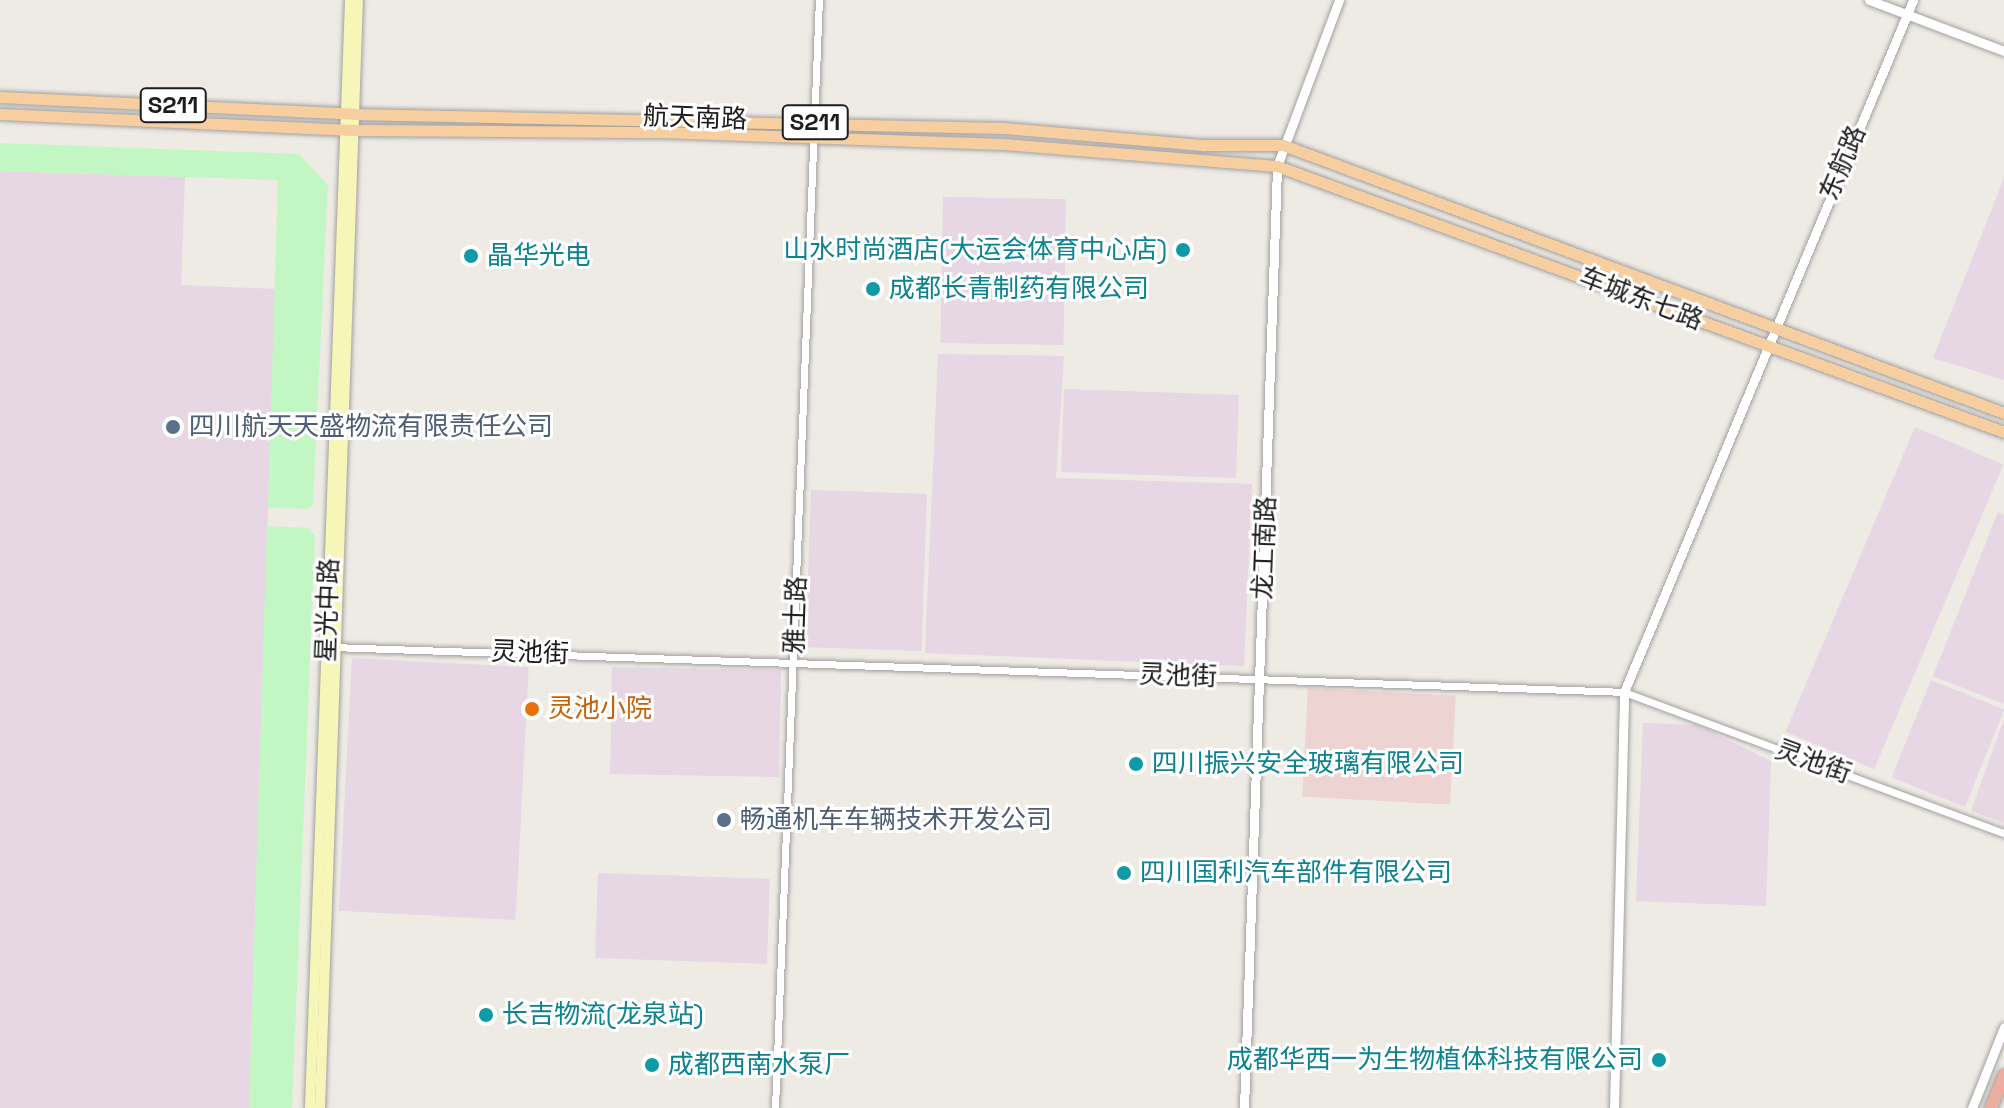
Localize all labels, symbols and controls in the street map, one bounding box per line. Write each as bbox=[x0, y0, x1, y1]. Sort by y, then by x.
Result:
road number: S211 bbox=[139, 85, 207, 125]
street label: 航天南路 bbox=[642, 101, 748, 135]
road number: S211 bbox=[781, 102, 849, 142]
street label: 东航路 bbox=[1813, 121, 1873, 205]
place label: 山水时尚酒店(大运会体育中心店) bbox=[783, 234, 1167, 266]
place label: 晶华光电 bbox=[487, 240, 591, 272]
marker: 山水时尚酒店(大运会体育中心店) bbox=[1174, 241, 1192, 259]
marker: 晶华光电 bbox=[462, 247, 480, 265]
street label: 车城东七路 bbox=[1575, 261, 1707, 337]
place label: 成都长青制药有限公司 bbox=[889, 273, 1149, 305]
marker: 成都长青制药有限公司 bbox=[864, 280, 882, 298]
place label: 四川航天天盛物流有限责任公司 bbox=[189, 411, 553, 443]
marker: 四川航天天盛物流有限责任公司 bbox=[164, 418, 182, 436]
street label: 龙工南路 bbox=[1248, 495, 1282, 601]
street label: 星光中路 bbox=[311, 557, 345, 663]
street label: 雅土路 bbox=[779, 575, 813, 655]
street label: 灵池街 bbox=[490, 636, 570, 670]
street label: 灵池街 bbox=[1138, 659, 1218, 693]
place label: 灵池小院 bbox=[548, 693, 652, 725]
marker: 灵池小院 bbox=[523, 700, 541, 718]
street label: 灵池街 bbox=[1771, 734, 1855, 790]
place label: 四川振兴安全玻璃有限公司 bbox=[1152, 748, 1464, 780]
marker: 四川振兴安全玻璃有限公司 bbox=[1127, 755, 1145, 773]
place label: 畅通机车车辆技术开发公司 bbox=[740, 804, 1052, 836]
marker: 畅通机车车辆技术开发公司 bbox=[715, 811, 733, 829]
place label: 四川国利汽车部件有限公司 bbox=[1140, 857, 1452, 889]
marker: 四川国利汽车部件有限公司 bbox=[1115, 864, 1133, 882]
place label: 长吉物流(龙泉站) bbox=[502, 999, 704, 1031]
marker: 长吉物流(龙泉站) bbox=[477, 1006, 495, 1024]
place label: 成都华西一为生物植体科技有限公司 bbox=[1227, 1044, 1643, 1076]
place label: 成都西南水泵厂 bbox=[668, 1049, 850, 1081]
marker: 成都华西一为生物植体科技有限公司 bbox=[1650, 1051, 1668, 1069]
marker: 成都西南水泵厂 bbox=[643, 1056, 661, 1074]

